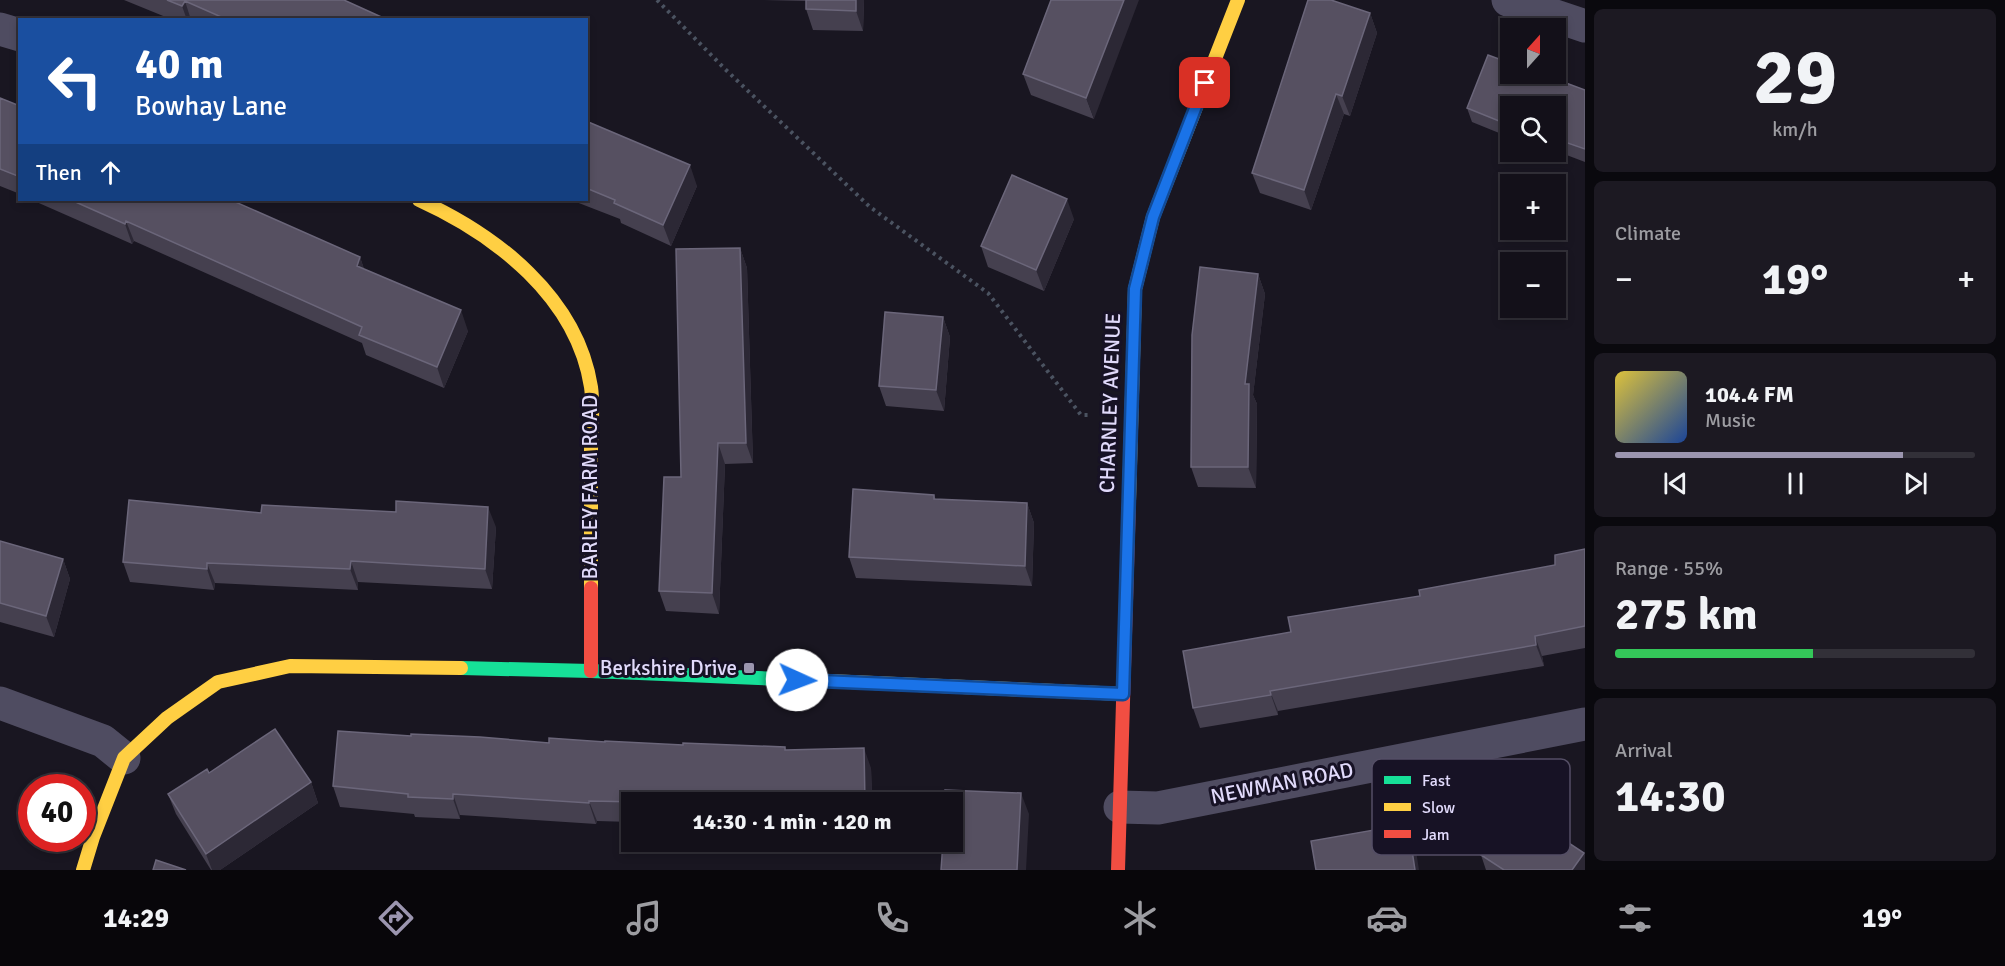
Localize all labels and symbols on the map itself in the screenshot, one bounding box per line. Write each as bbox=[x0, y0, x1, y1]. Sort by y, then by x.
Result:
north arrow bbox=[1500, 18, 1566, 84]
pin bbox=[1179, 57, 1230, 108]
street label: CHARNLEY AVENUE bbox=[1094, 312, 1126, 494]
street label: BARLEY FARM ROAD bbox=[577, 395, 603, 579]
position arrow bbox=[765, 648, 829, 712]
place label: Berkshire Drive bbox=[600, 655, 737, 681]
marker: Berkshire Drive bbox=[742, 661, 756, 675]
street label: NEWMAN ROAD bbox=[1208, 756, 1356, 810]
legend bbox=[1372, 759, 1570, 855]
text: Fast bbox=[1422, 771, 1451, 791]
speed limit sign: 40 bbox=[18, 774, 96, 852]
text: Slow bbox=[1422, 798, 1456, 818]
text: Jam bbox=[1422, 825, 1450, 845]

